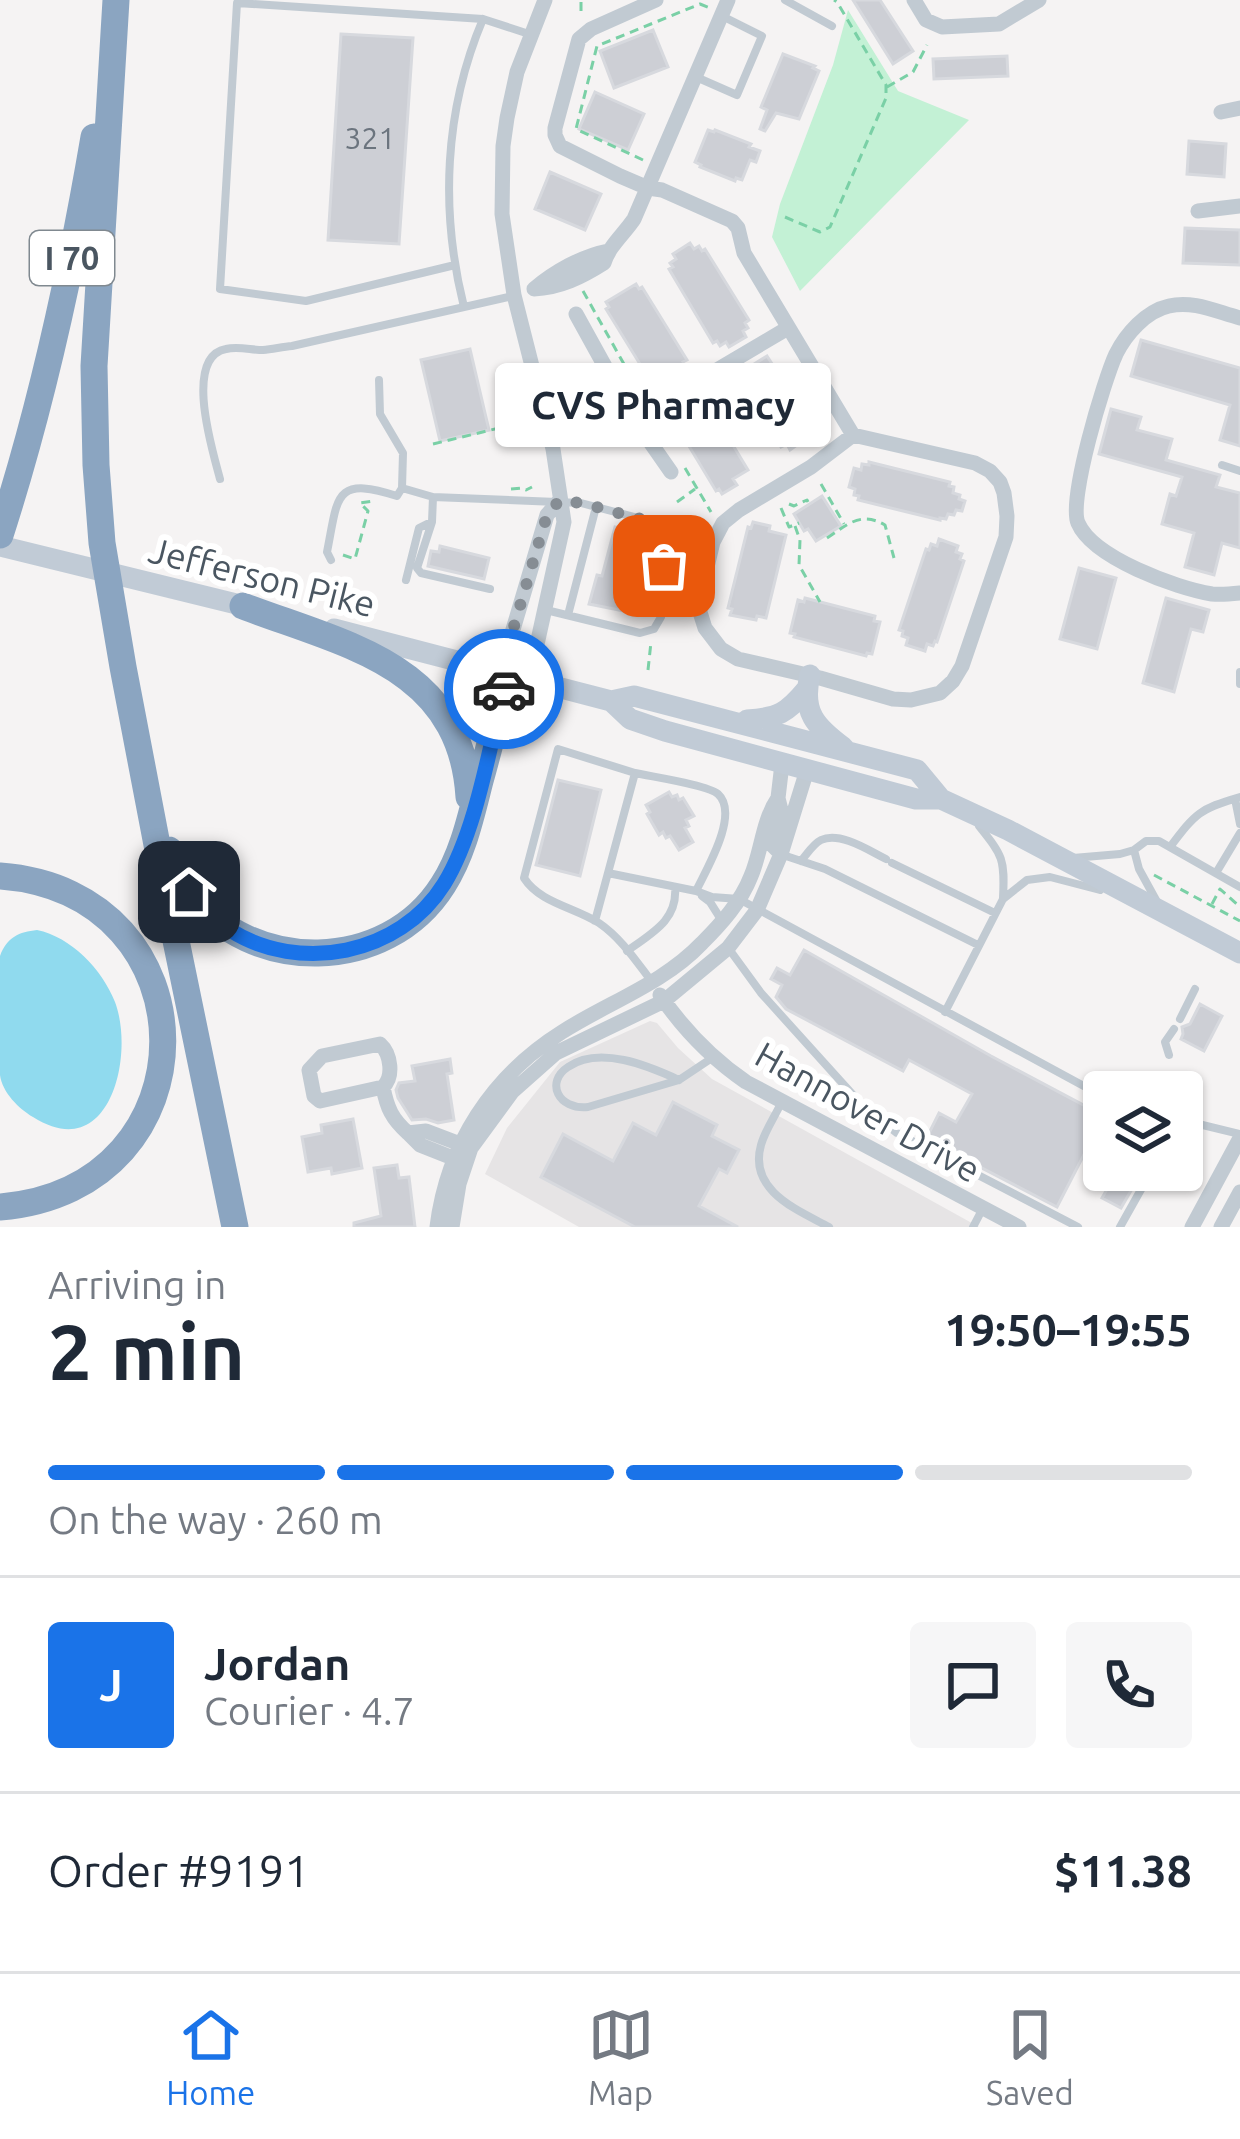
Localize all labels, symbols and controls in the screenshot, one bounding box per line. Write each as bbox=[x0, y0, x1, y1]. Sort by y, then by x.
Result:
house number: 321 bbox=[345, 121, 395, 155]
road number: I 70 bbox=[30, 231, 114, 285]
callout: CVS Pharmacy bbox=[496, 362, 832, 446]
text: CVS Pharmacy bbox=[531, 383, 795, 426]
pin bbox=[613, 515, 715, 617]
street label: Jefferson Pike bbox=[145, 529, 379, 624]
icon: bag bbox=[631, 533, 697, 599]
courier bbox=[444, 629, 564, 749]
icon: car bbox=[471, 656, 537, 722]
pin bbox=[138, 841, 240, 943]
icon: home bbox=[156, 859, 222, 925]
street label: Hannover Drive bbox=[749, 1033, 988, 1190]
map controls bbox=[1083, 1071, 1203, 1191]
button: layers bbox=[1083, 1071, 1203, 1191]
text: Arriving in bbox=[48, 1263, 226, 1306]
text: 19:50–19:55 bbox=[944, 1304, 1192, 1355]
text: 2 min bbox=[48, 1307, 245, 1395]
text: On the way · 260 m bbox=[48, 1498, 383, 1541]
button: chat bbox=[910, 1622, 1036, 1748]
button: phone bbox=[1066, 1622, 1192, 1748]
text: Jordan bbox=[204, 1638, 350, 1689]
text: J bbox=[99, 1659, 123, 1710]
text: Courier · 4.7 bbox=[204, 1689, 415, 1732]
text: Order #9191 bbox=[48, 1845, 310, 1896]
text: $11.38 bbox=[1054, 1845, 1192, 1896]
tab: Home bbox=[166, 2002, 255, 2111]
tab: Map bbox=[588, 2002, 654, 2111]
tab: Saved bbox=[986, 2002, 1074, 2111]

